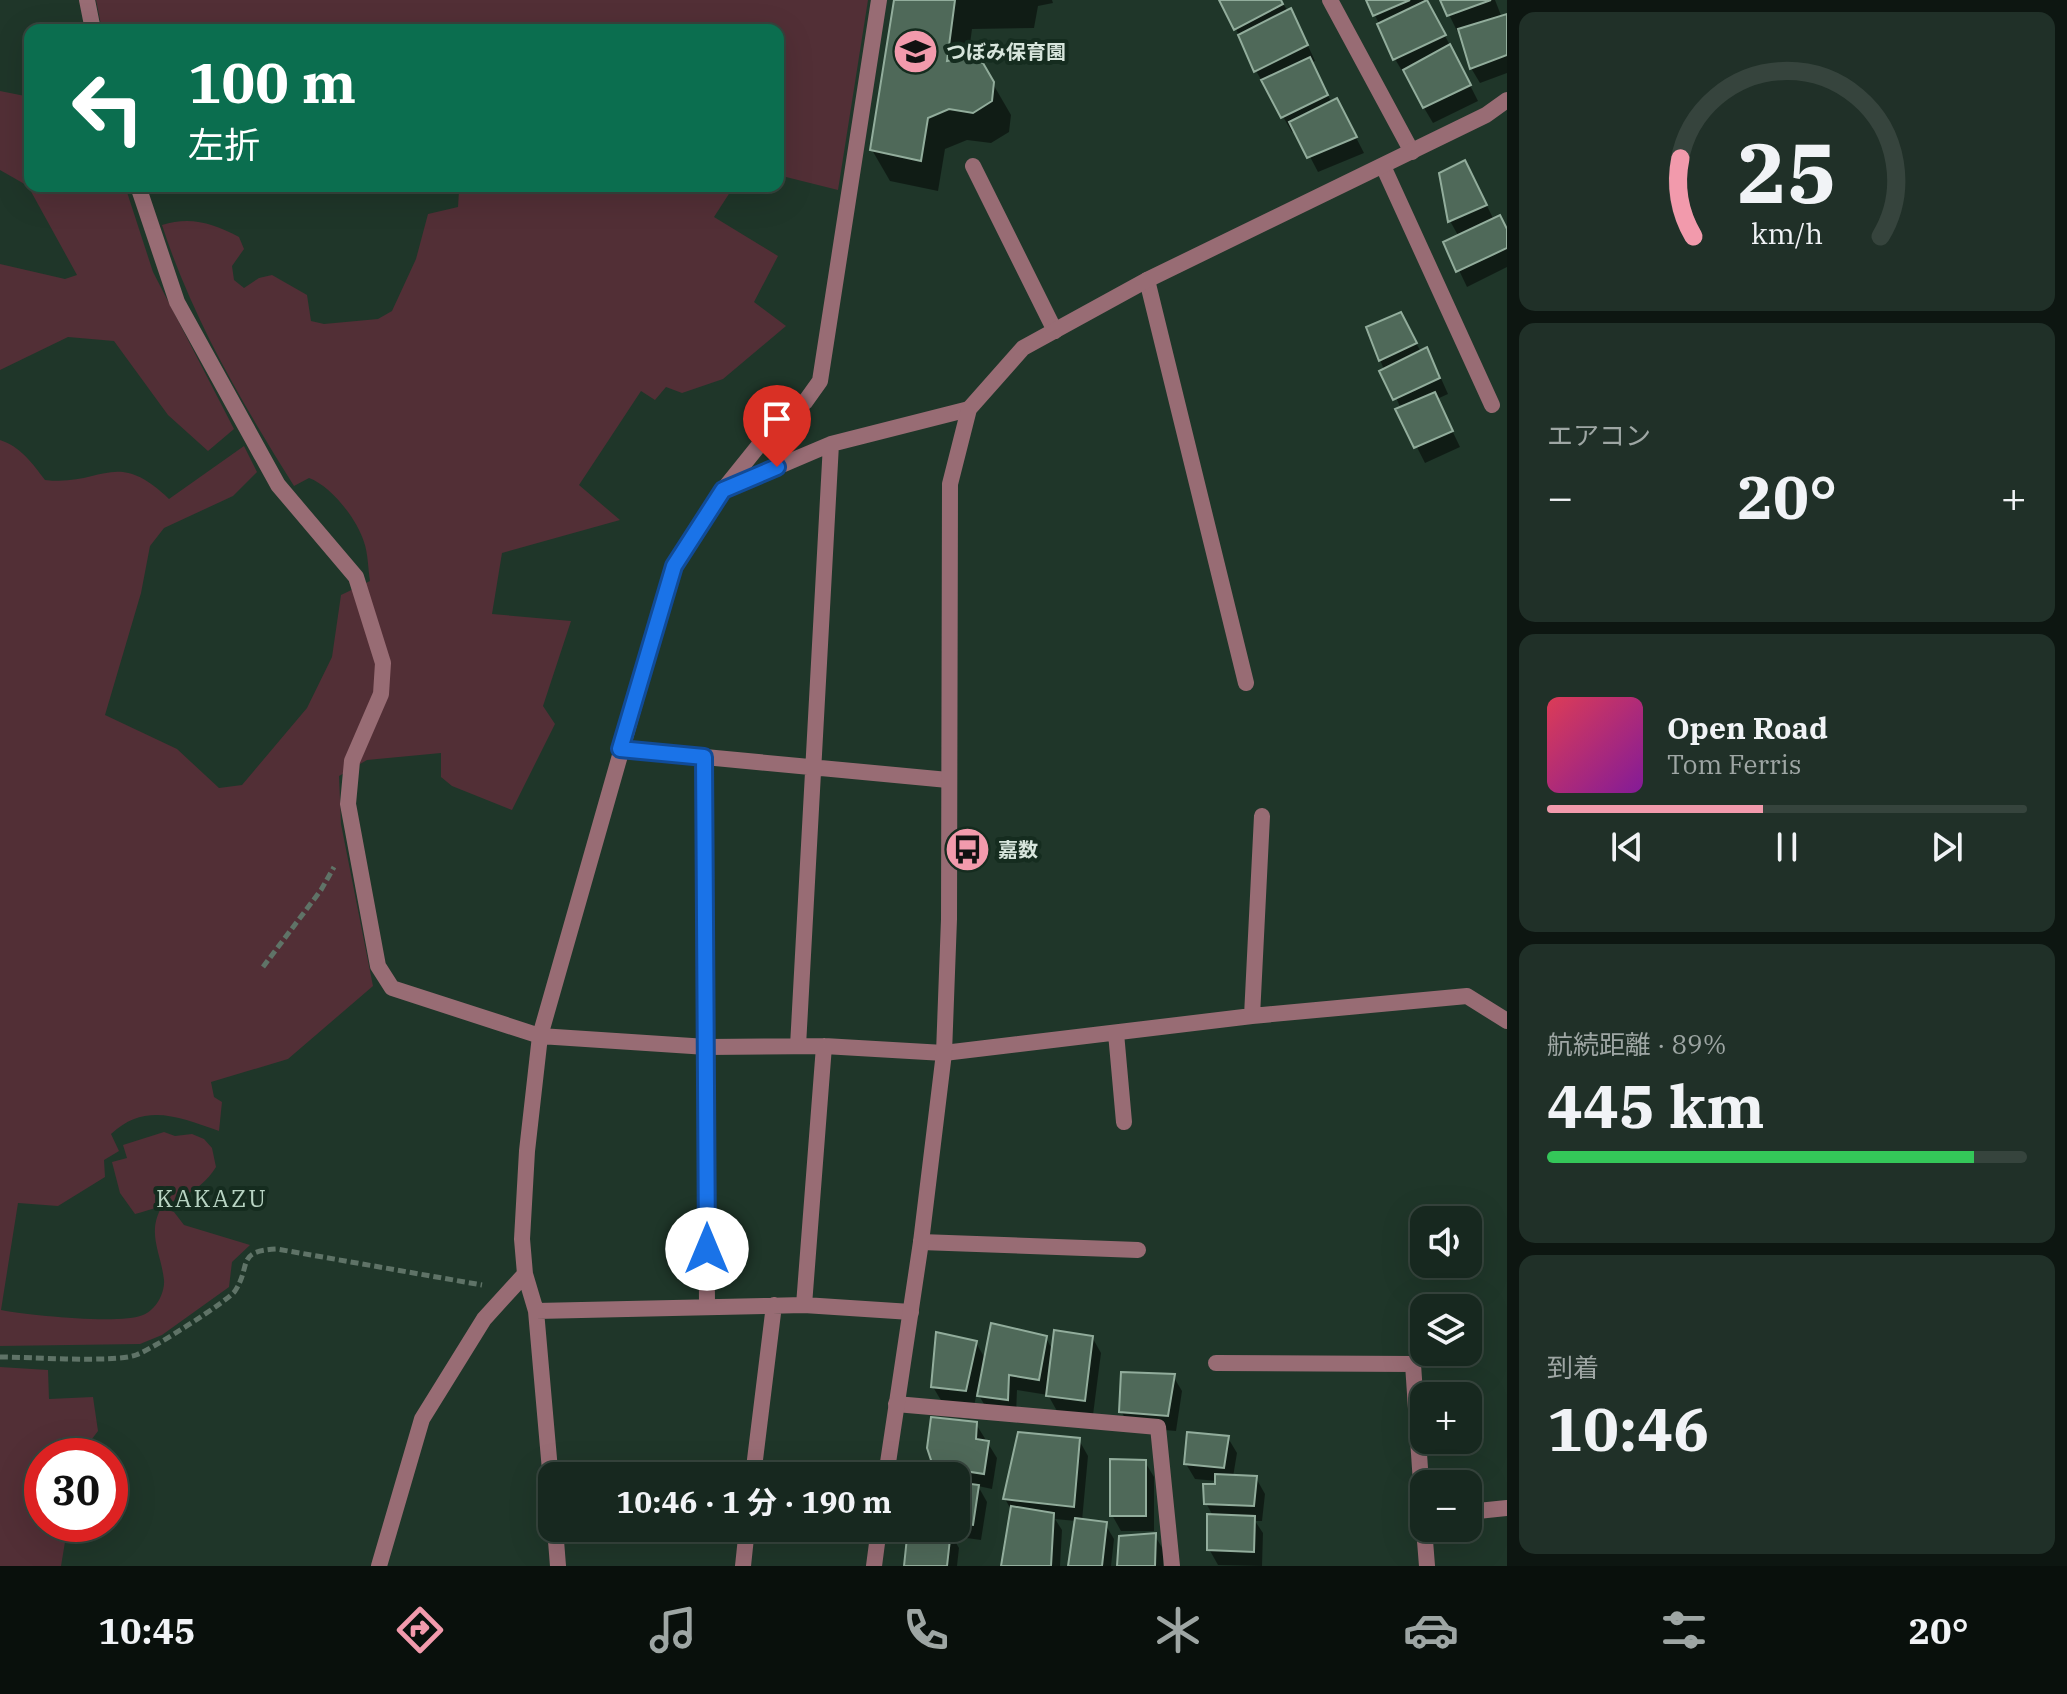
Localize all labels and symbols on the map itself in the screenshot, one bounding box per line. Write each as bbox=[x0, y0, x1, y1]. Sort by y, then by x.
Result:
school or university icon: つぼみ保育園 bbox=[891, 28, 939, 76]
place label: つぼみ保育園 bbox=[946, 38, 1066, 65]
pin bbox=[743, 385, 811, 467]
bus stop icon: 嘉数 bbox=[943, 826, 991, 874]
place label: 嘉数 bbox=[998, 836, 1038, 863]
district label: KAKAZU bbox=[156, 1182, 268, 1214]
position arrow bbox=[665, 1207, 749, 1291]
speed limit sign: 30 bbox=[24, 1438, 128, 1542]

